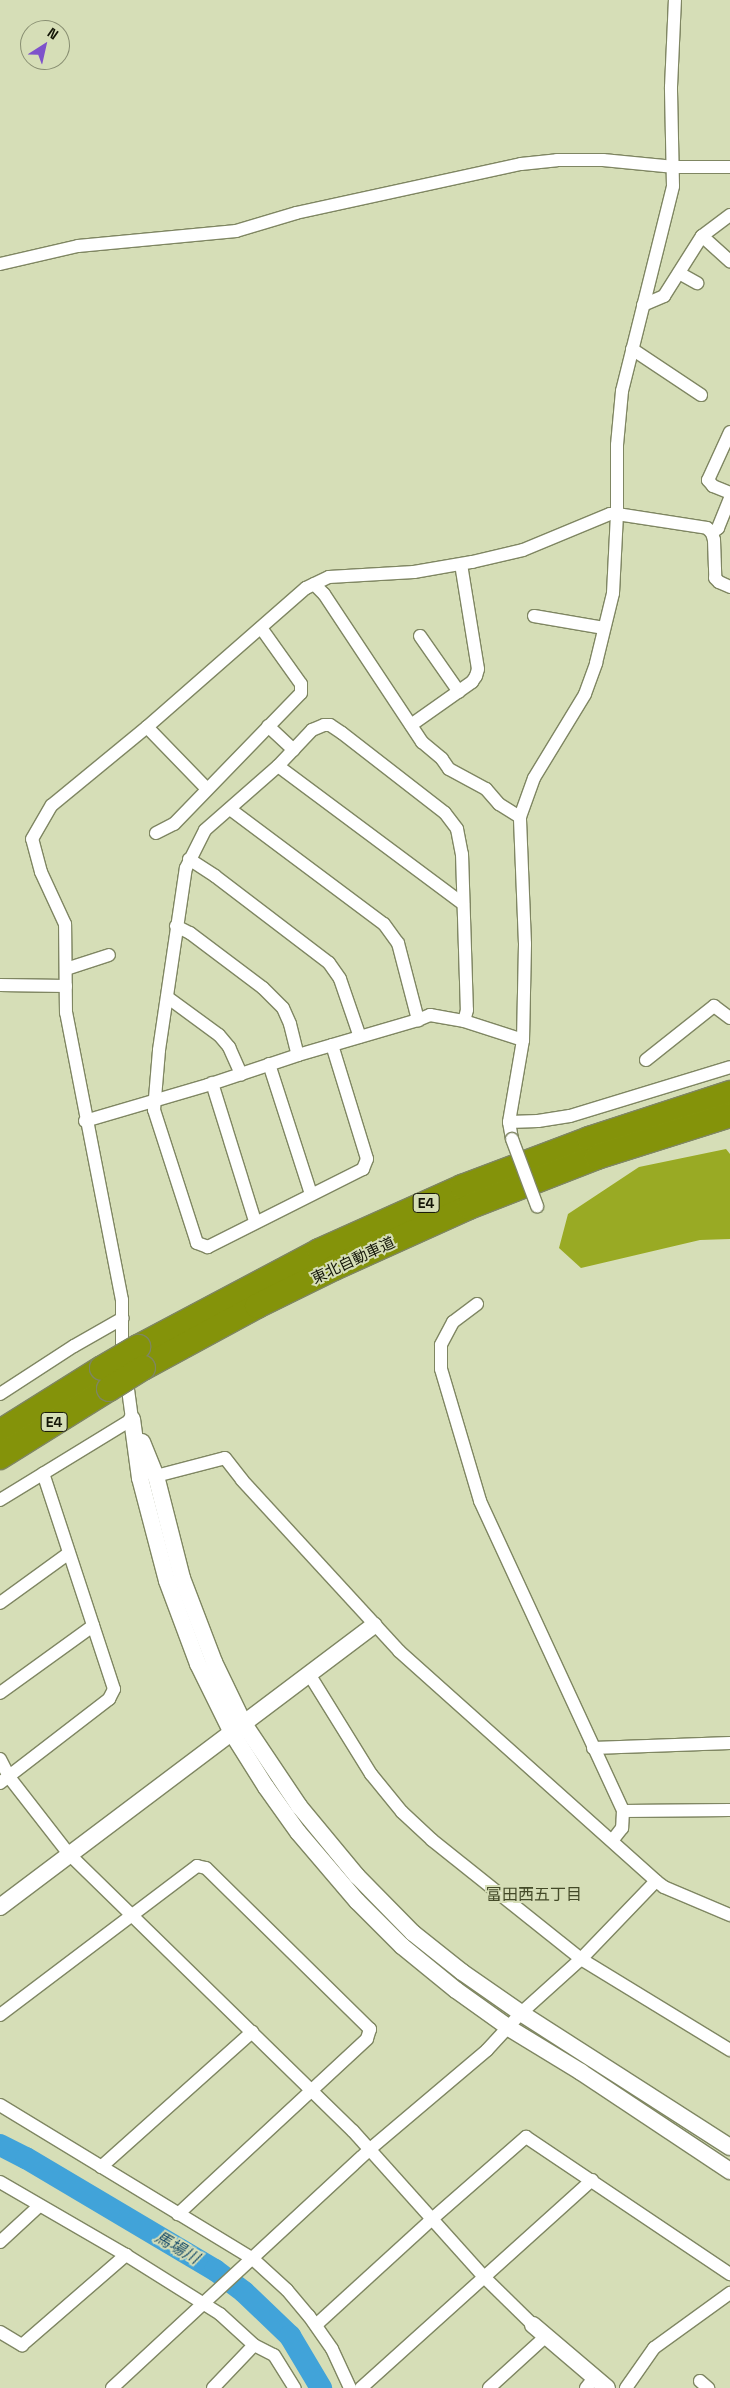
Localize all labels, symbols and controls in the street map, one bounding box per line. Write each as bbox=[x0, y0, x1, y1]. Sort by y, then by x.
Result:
north arrow bbox=[20, 20, 70, 70]
text: N bbox=[44, 23, 62, 44]
road number: E4 bbox=[412, 1192, 440, 1214]
street label: 東北自動車道 bbox=[308, 1233, 398, 1287]
road number: E4 bbox=[40, 1410, 68, 1434]
district label: 富田西五丁目 bbox=[486, 1885, 582, 1905]
water label: 馬場川 bbox=[151, 2228, 203, 2268]

